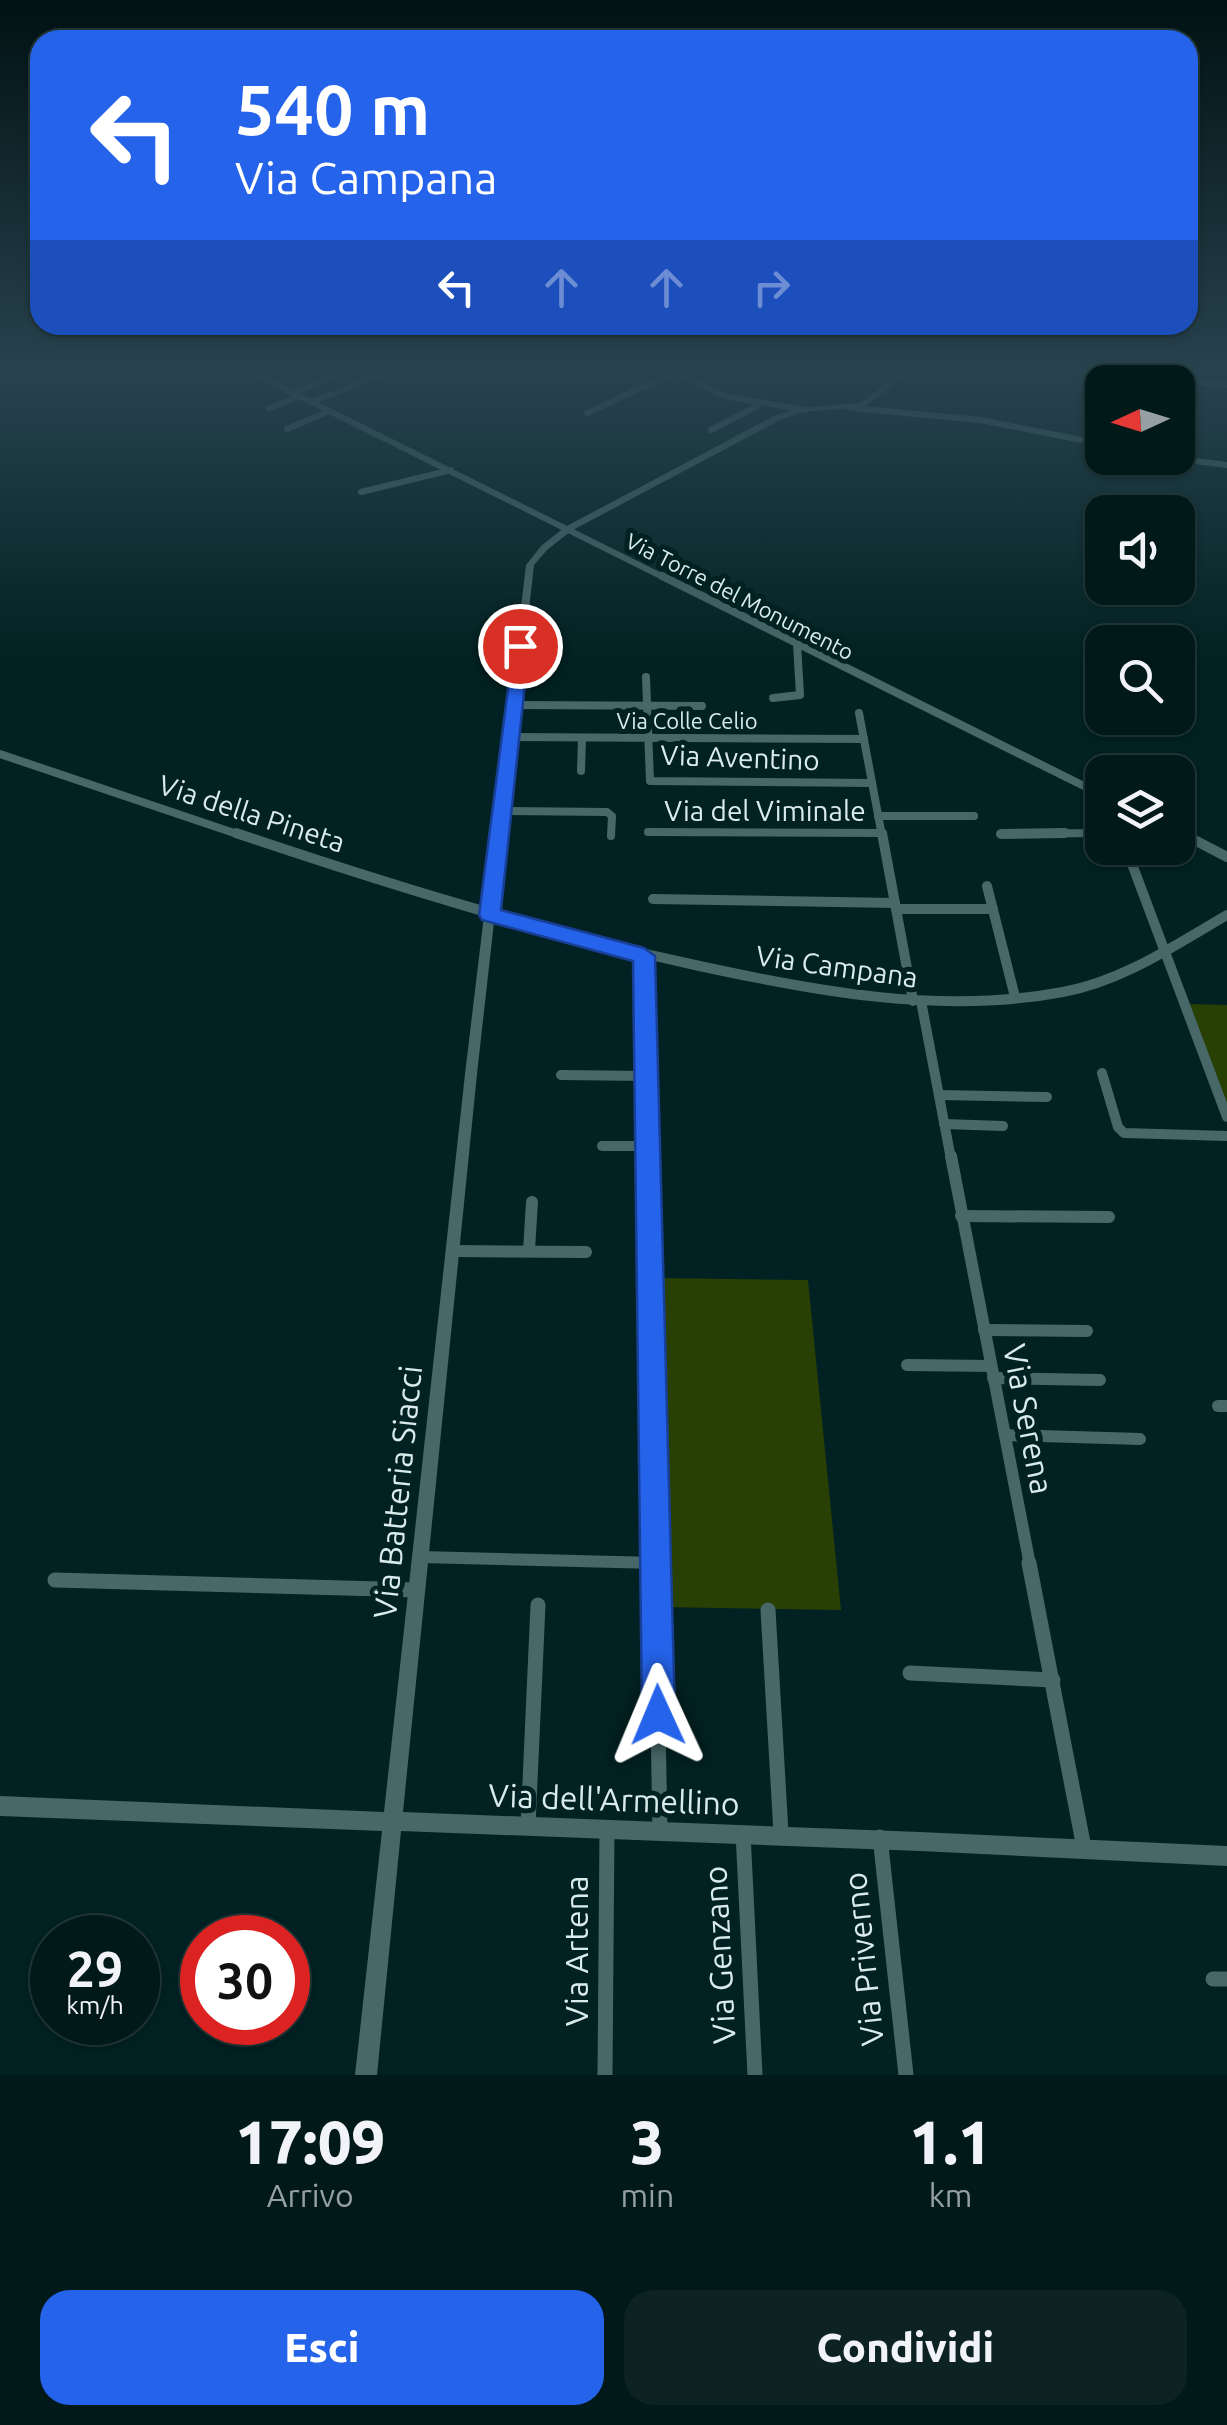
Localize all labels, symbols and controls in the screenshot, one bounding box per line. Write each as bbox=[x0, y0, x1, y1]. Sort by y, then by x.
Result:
icon: left bbox=[70, 70, 200, 200]
text: 540 m bbox=[235, 70, 430, 148]
text: Via Campana bbox=[235, 152, 497, 203]
icon: left bbox=[429, 260, 484, 315]
icon: ahead bbox=[534, 260, 589, 315]
icon: ahead bbox=[639, 260, 694, 315]
icon: right bbox=[744, 260, 799, 315]
north arrow bbox=[1085, 365, 1195, 475]
map controls bbox=[1085, 365, 1195, 865]
button: sound bbox=[1085, 495, 1195, 605]
street label: Via Torre del Monumento bbox=[622, 528, 858, 664]
pin bbox=[478, 604, 563, 689]
icon: arrive bbox=[493, 619, 548, 674]
button: search bbox=[1085, 625, 1195, 735]
street label: Via Colle Celio bbox=[617, 708, 758, 733]
street label: Via Aventino bbox=[660, 739, 820, 775]
button: layers bbox=[1085, 755, 1195, 865]
street label: Via della Pineta bbox=[155, 768, 349, 858]
street label: Via del Viminale bbox=[664, 795, 866, 826]
street label: Via Campana bbox=[754, 939, 920, 993]
street label: Via Serena bbox=[997, 1341, 1061, 1497]
street label: Via Batteria Siacci bbox=[366, 1364, 428, 1620]
position arrow bbox=[606, 1663, 710, 1767]
street label: Via dell'Armellino bbox=[488, 1777, 740, 1821]
street label: Via Genzano bbox=[696, 1865, 742, 2045]
street label: Via Priverno bbox=[836, 1870, 890, 2048]
street label: Via Artena bbox=[558, 1876, 594, 2026]
speed limit sign: 30 bbox=[180, 1915, 310, 2045]
text: 29 bbox=[67, 1940, 123, 1996]
text: km/h bbox=[66, 1991, 124, 2019]
text: 17:09 bbox=[235, 2108, 385, 2175]
text: 3 bbox=[630, 2108, 664, 2175]
text: 1.1 bbox=[909, 2108, 992, 2175]
text: Arrivo bbox=[267, 2177, 354, 2213]
text: min bbox=[621, 2177, 674, 2213]
text: km bbox=[929, 2177, 972, 2213]
button: Esci bbox=[40, 2290, 604, 2405]
button: Condividi bbox=[624, 2290, 1187, 2405]

